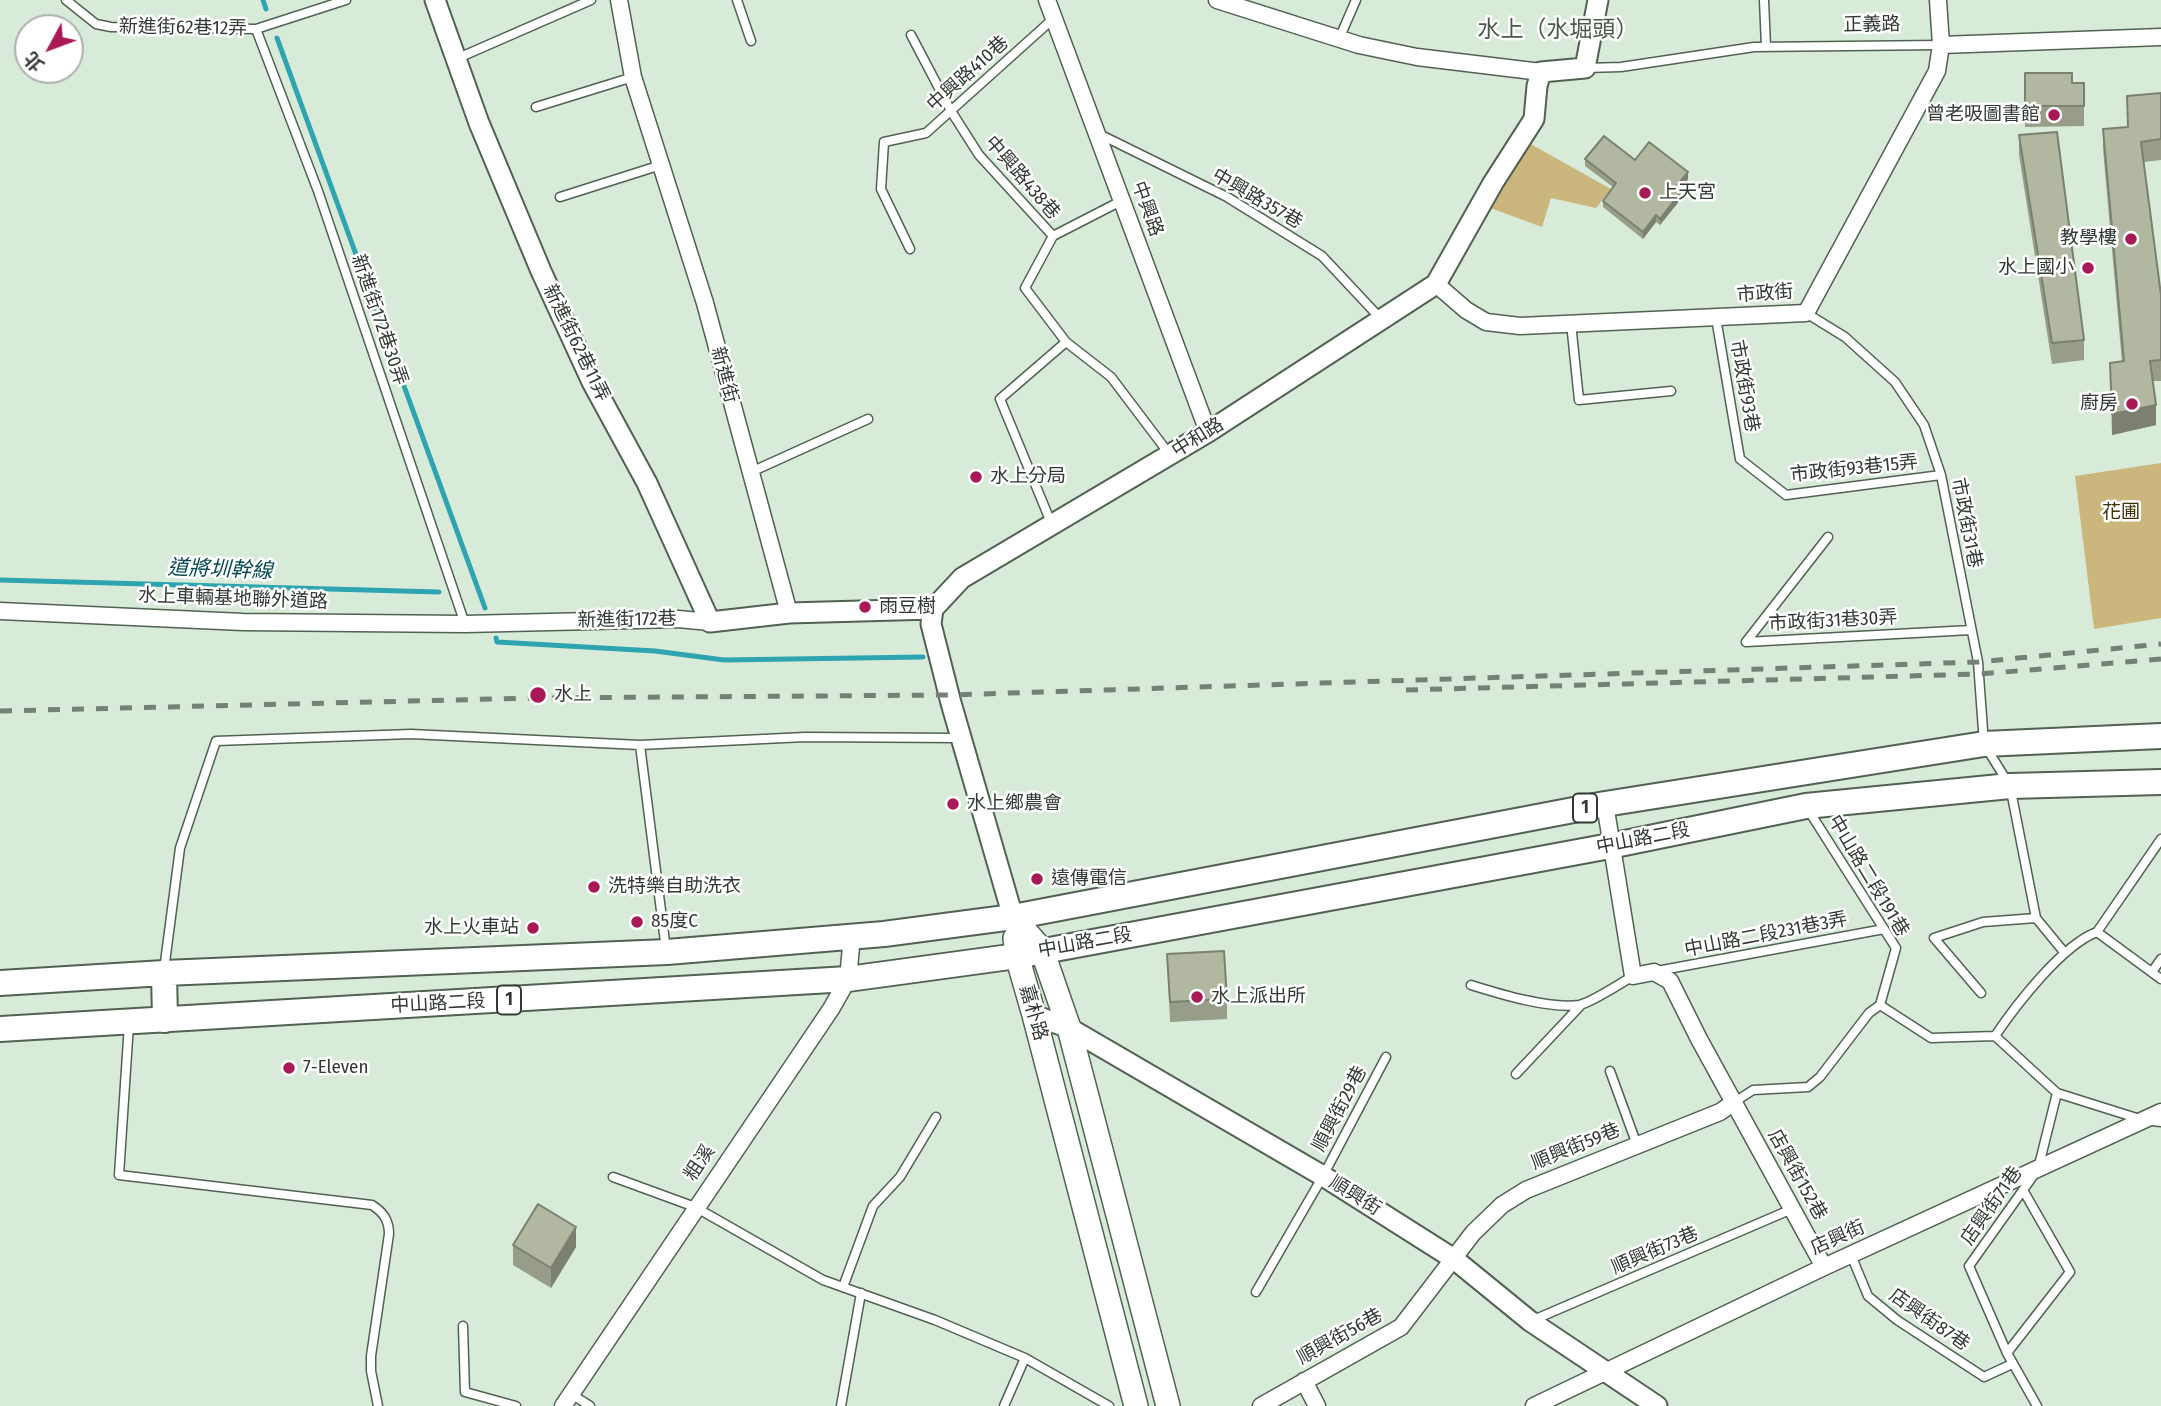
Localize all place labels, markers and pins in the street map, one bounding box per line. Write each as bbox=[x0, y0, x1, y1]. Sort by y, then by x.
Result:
place label: 曾老吸圖書館 bbox=[1926, 104, 2040, 126]
marker: 曾老吸圖書館 bbox=[2046, 107, 2062, 123]
place label: 上天宮 bbox=[1659, 182, 1716, 204]
marker: 上天宮 bbox=[1637, 185, 1653, 201]
place label: 教學樓 bbox=[2060, 228, 2117, 250]
marker: 教學樓 bbox=[2123, 231, 2139, 247]
place label: 水上國小 bbox=[1998, 257, 2074, 279]
marker: 水上國小 bbox=[2080, 260, 2096, 276]
place label: 廚房 bbox=[2080, 393, 2118, 415]
marker: 廚房 bbox=[2124, 396, 2140, 412]
place label: 水上分局 bbox=[990, 466, 1066, 488]
marker: 水上分局 bbox=[968, 469, 984, 485]
place label: 雨豆樹 bbox=[879, 596, 936, 618]
marker: 雨豆樹 bbox=[857, 599, 873, 615]
place label: 水上 bbox=[554, 684, 592, 706]
marker: 水上 bbox=[528, 685, 548, 705]
place label: 水上鄉農會 bbox=[967, 793, 1062, 815]
marker: 水上鄉農會 bbox=[945, 796, 961, 812]
place label: 遠傳電信 bbox=[1051, 868, 1127, 890]
marker: 遠傳電信 bbox=[1029, 871, 1045, 887]
place label: 洗特樂自助洗衣 bbox=[608, 876, 741, 898]
marker: 洗特樂自助洗衣 bbox=[586, 879, 602, 895]
place label: 85度C bbox=[651, 911, 698, 933]
marker: 85度C bbox=[629, 914, 645, 930]
place label: 水上火車站 bbox=[424, 917, 519, 939]
marker: 水上火車站 bbox=[525, 920, 541, 936]
place label: 水上派出所 bbox=[1211, 986, 1306, 1008]
marker: 水上派出所 bbox=[1189, 989, 1205, 1005]
place label: 7-Eleven bbox=[303, 1057, 368, 1079]
marker: 7-Eleven bbox=[281, 1060, 297, 1076]

